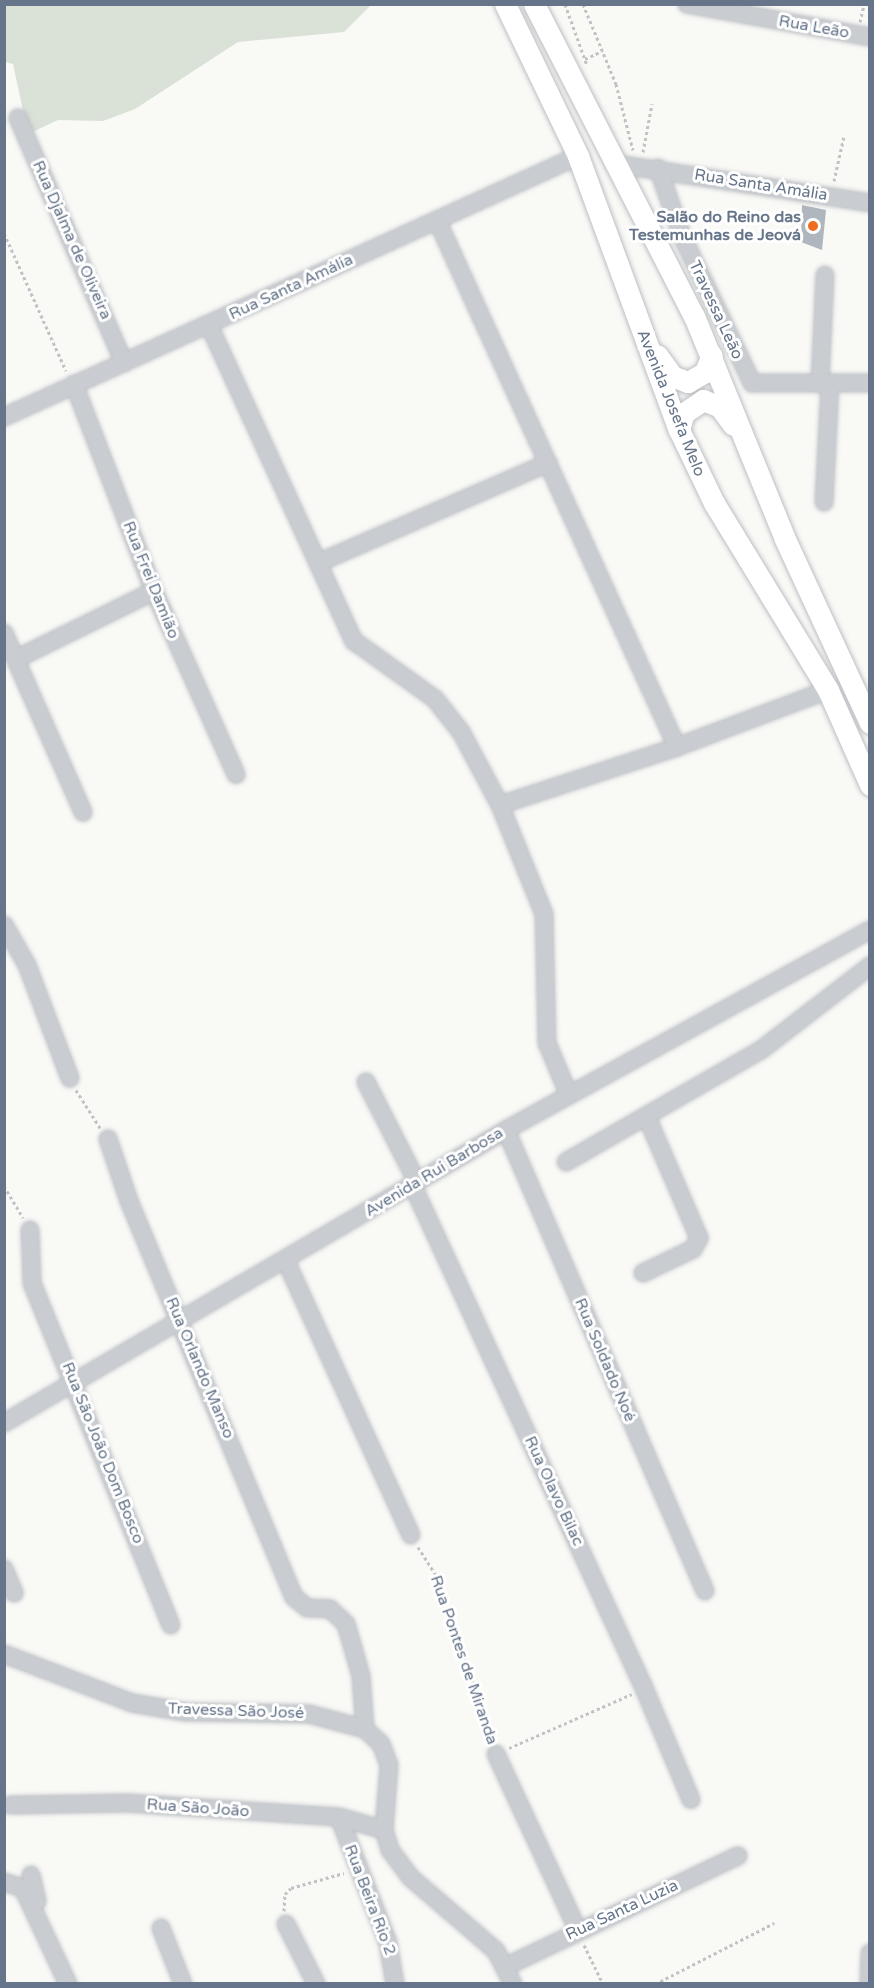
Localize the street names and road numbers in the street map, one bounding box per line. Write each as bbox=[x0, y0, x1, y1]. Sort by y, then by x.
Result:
street label: Rua Leão bbox=[777, 11, 851, 43]
street label: Rua Djalma de Oliveira bbox=[28, 158, 116, 322]
street label: Rua Santa Amália bbox=[693, 165, 829, 205]
street label: Rua Santa Amália bbox=[226, 250, 356, 324]
street label: Travessa Leão bbox=[685, 258, 747, 362]
street label: Avenida Josefa Melo bbox=[633, 327, 709, 479]
street label: Rua Frei Damião bbox=[119, 518, 183, 642]
street label: Avenida Rui Barbosa bbox=[361, 1123, 507, 1221]
street label: Rua Orlando Manso bbox=[162, 1294, 238, 1442]
street label: Rua Soldado Noé bbox=[570, 1295, 640, 1425]
street label: Rua São João Dom Bosco bbox=[58, 1359, 148, 1547]
street label: Rua Olavo Bilac bbox=[520, 1433, 588, 1549]
street label: Rua Pontes de Miranda bbox=[426, 1573, 502, 1747]
street label: Travessa São José bbox=[168, 1699, 304, 1723]
street label: Rua São João bbox=[146, 1795, 250, 1821]
street label: Rua Beira Rio 2 bbox=[340, 1842, 400, 1958]
street label: Rua Santa Luzia bbox=[563, 1876, 681, 1944]

